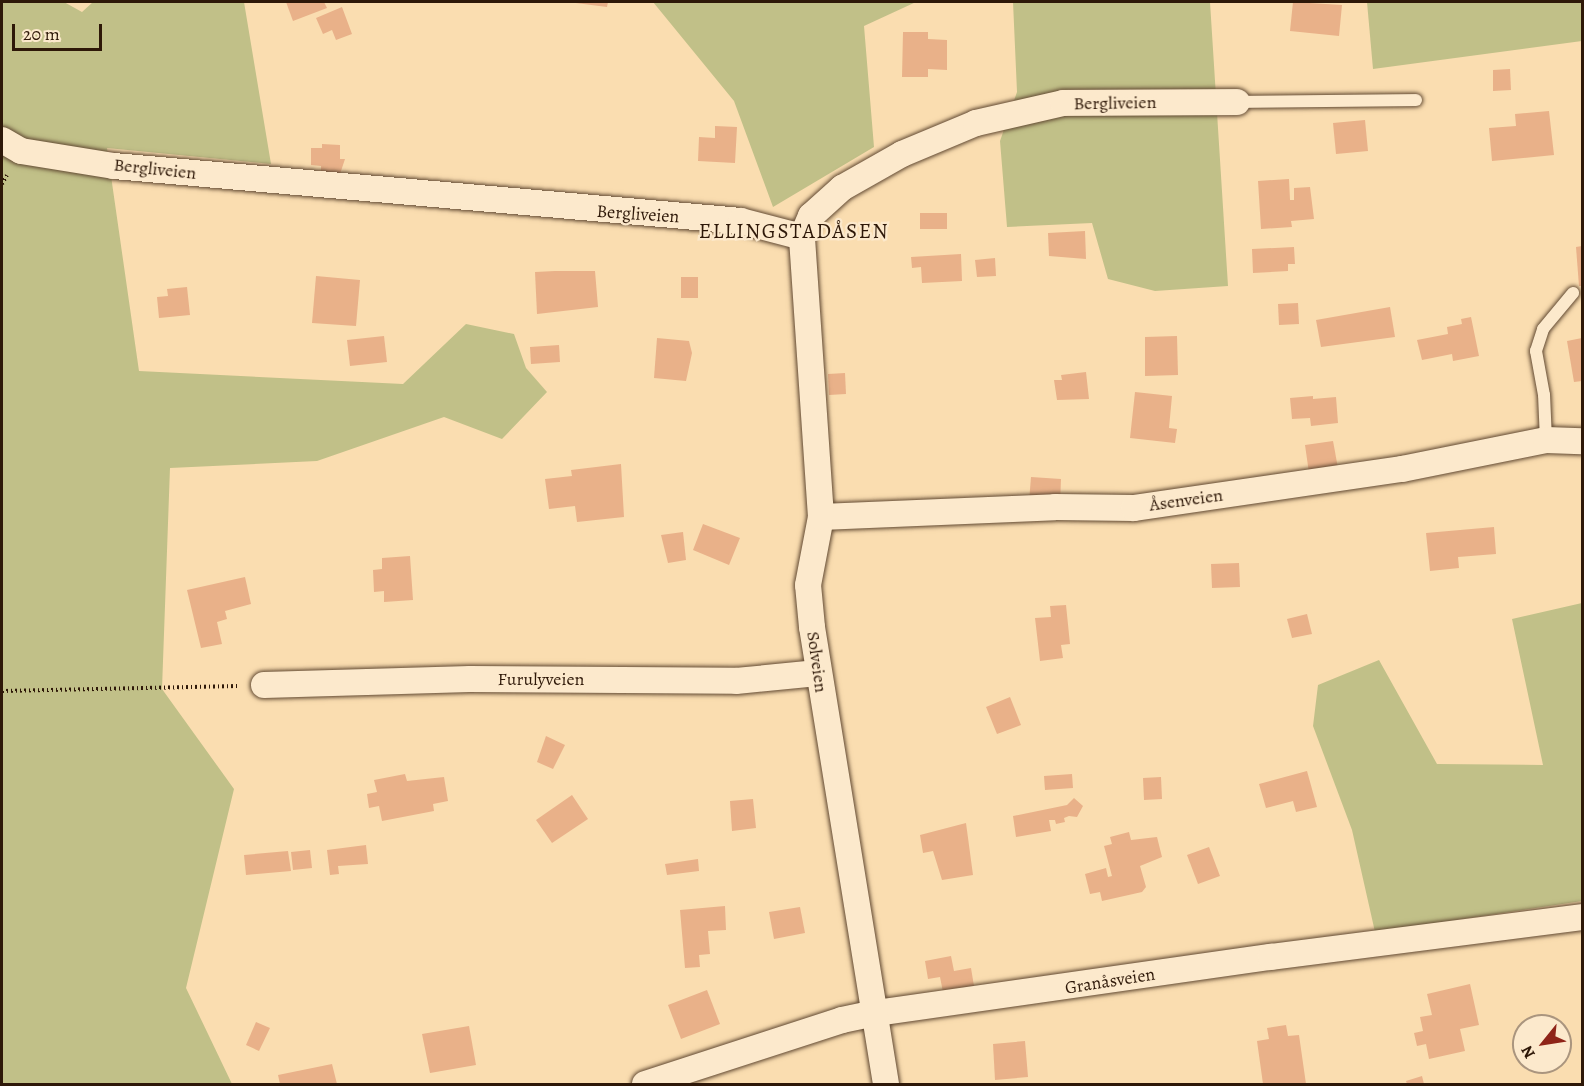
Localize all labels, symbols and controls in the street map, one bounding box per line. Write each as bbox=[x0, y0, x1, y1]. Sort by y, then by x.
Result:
scale bar bbox=[15, 12, 105, 50]
text: 20 m bbox=[23, 22, 60, 46]
street label: Bergliveien bbox=[1073, 91, 1157, 115]
street label: Bergliveien bbox=[113, 154, 197, 184]
street label: Bergliveien bbox=[596, 200, 680, 228]
district label: ELLINGSTADÅSEN bbox=[699, 218, 889, 244]
street label: Åsenveien bbox=[1148, 484, 1224, 516]
street label: Solveien bbox=[802, 630, 832, 694]
street label: Furulyveien bbox=[498, 668, 584, 690]
street label: Granåsveien bbox=[1063, 963, 1157, 999]
north arrow bbox=[1512, 1014, 1572, 1074]
text: N bbox=[1516, 1041, 1541, 1063]

